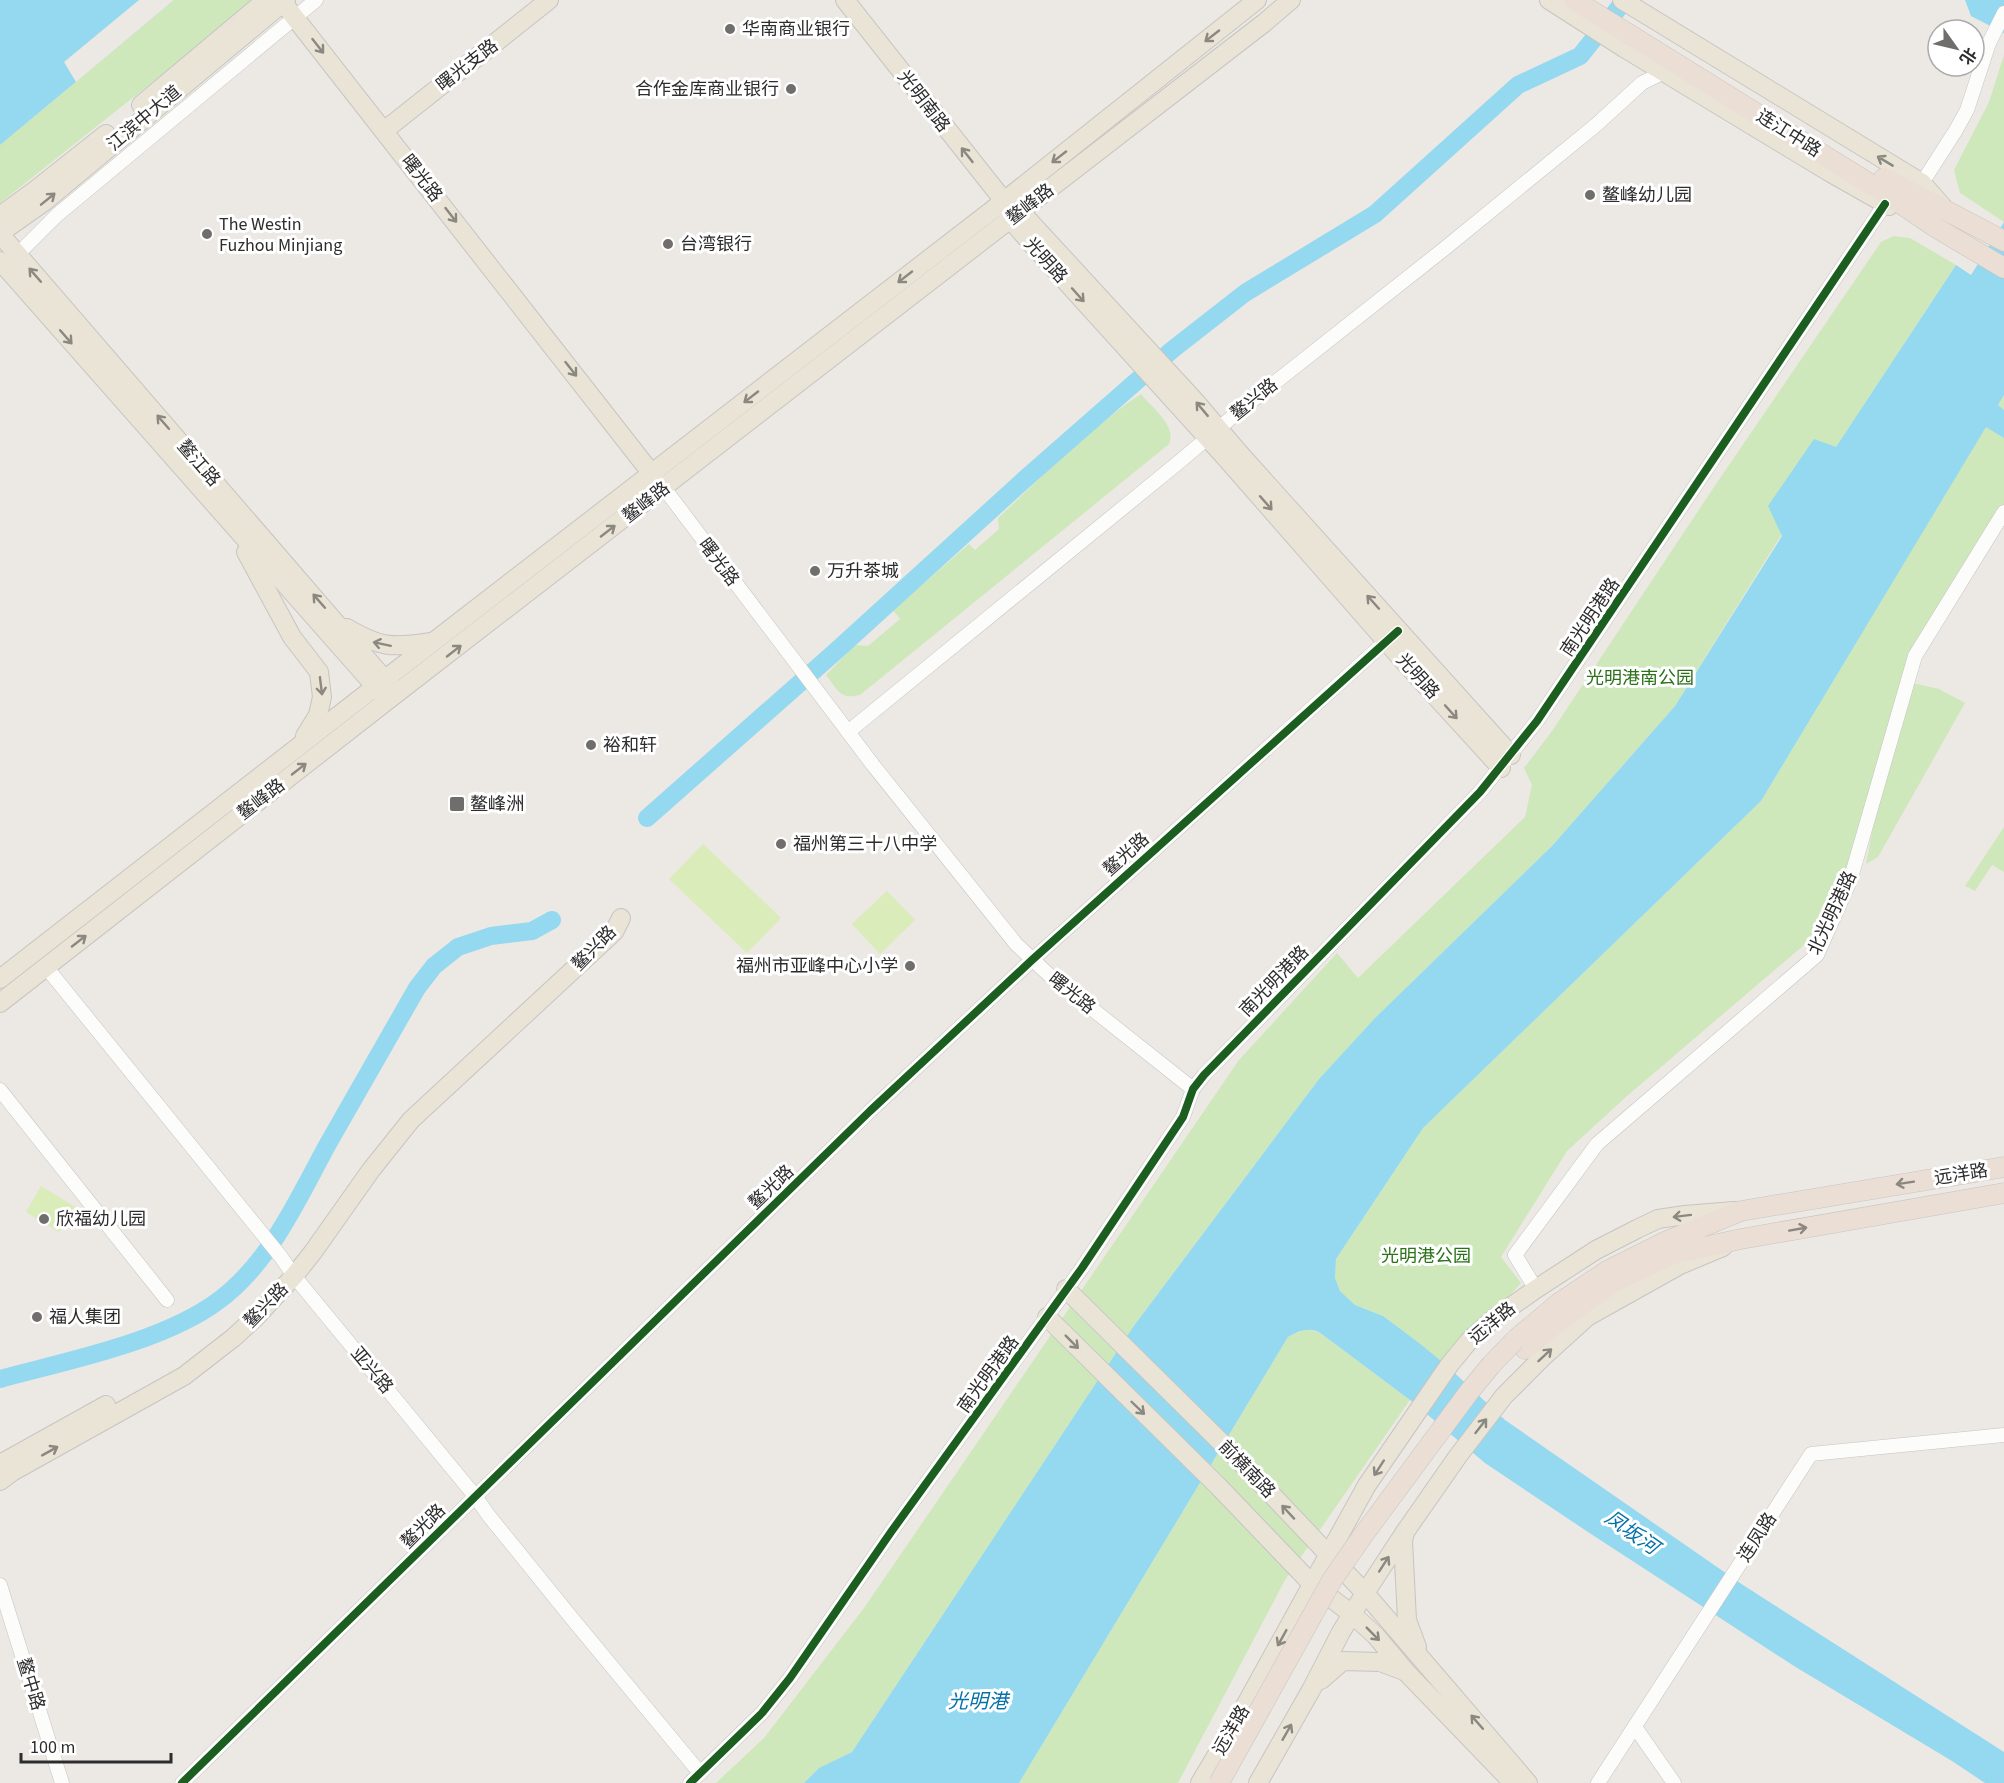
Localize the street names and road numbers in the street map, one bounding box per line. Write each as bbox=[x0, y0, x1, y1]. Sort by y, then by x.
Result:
street label: 曙光支路 bbox=[431, 33, 503, 97]
street label: 光明南路 bbox=[892, 65, 956, 137]
street label: 江滨中大道 bbox=[102, 80, 187, 157]
street label: 连江中路 bbox=[1752, 104, 1826, 163]
street label: 曙光路 bbox=[395, 149, 448, 207]
street label: 鳌峰路 bbox=[1001, 178, 1059, 231]
street label: 光明路 bbox=[1018, 232, 1073, 289]
street label: 鳌兴路 bbox=[1225, 373, 1283, 426]
street label: 鳌江路 bbox=[171, 435, 226, 492]
street label: 鳌峰路 bbox=[617, 476, 675, 529]
street label: 曙光路 bbox=[692, 533, 745, 591]
street label: 南光明港路 bbox=[1555, 573, 1626, 662]
street label: 光明路 bbox=[1390, 648, 1445, 705]
street label: 鳌峰路 bbox=[232, 773, 290, 826]
street label: 鳌光路 bbox=[1098, 827, 1155, 882]
street label: 北光明港路 bbox=[1802, 867, 1863, 959]
street label: 鳌兴路 bbox=[567, 920, 622, 976]
street label: 南光明港路 bbox=[1234, 940, 1315, 1022]
street label: 曙光路 bbox=[1043, 967, 1101, 1020]
street label: 远洋路 bbox=[1932, 1158, 1990, 1191]
street label: 鳌光路 bbox=[743, 1160, 799, 1215]
street label: 鳌兴路 bbox=[239, 1277, 294, 1333]
street label: 远洋路 bbox=[1464, 1296, 1521, 1350]
street label: 南光明港路 bbox=[952, 1331, 1025, 1418]
street label: 亚兴路 bbox=[345, 1342, 399, 1399]
street label: 前横南路 bbox=[1213, 1435, 1281, 1504]
street label: 鳌光路 bbox=[395, 1498, 451, 1554]
street label: 连凤路 bbox=[1732, 1508, 1783, 1567]
street label: 鳌中路 bbox=[11, 1655, 50, 1714]
street label: 远洋路 bbox=[1207, 1701, 1256, 1760]

